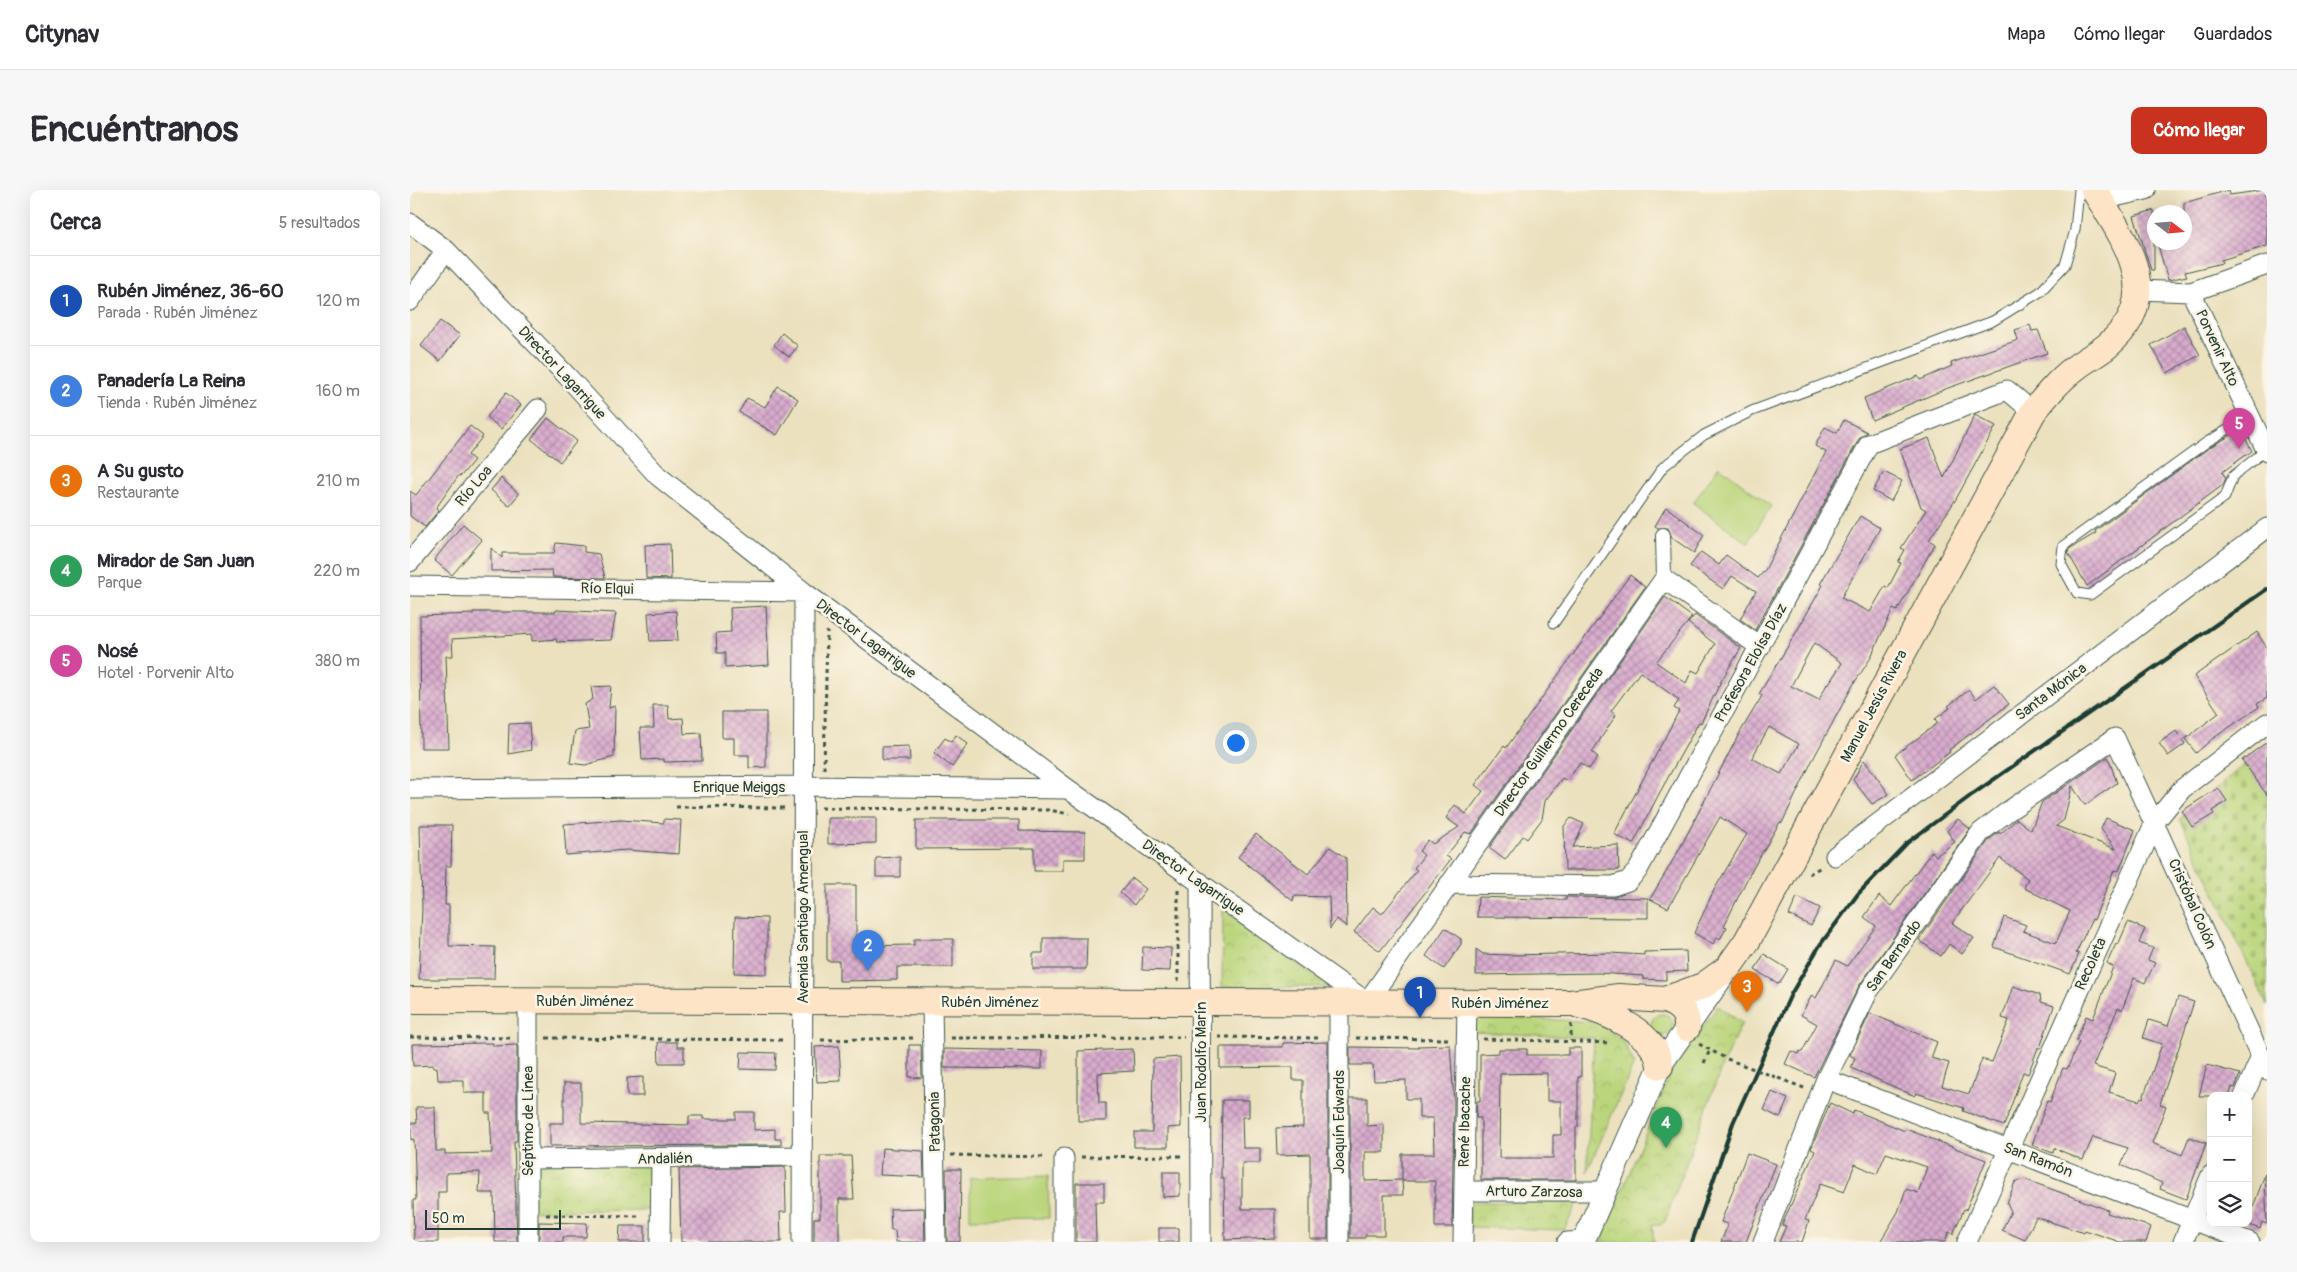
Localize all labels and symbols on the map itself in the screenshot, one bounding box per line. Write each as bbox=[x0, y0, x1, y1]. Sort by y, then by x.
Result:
north arrow bbox=[2147, 205, 2192, 250]
street label: Porvenir Alto bbox=[2191, 307, 2243, 389]
street label: Director Lagarrigue bbox=[514, 322, 611, 424]
pin: 5 bbox=[2223, 408, 2255, 449]
street label: Río Loa bbox=[451, 462, 497, 510]
street label: Río Elqui bbox=[580, 579, 634, 599]
street label: Director Lagarrigue bbox=[812, 595, 920, 683]
street label: Profesora Eloísa Díaz bbox=[1710, 600, 1792, 726]
street label: Manuel Jesús Rivera bbox=[1836, 646, 1912, 766]
street label: Santa Mónica bbox=[2011, 659, 2091, 725]
street label: Director Guillermo Cereceda bbox=[1490, 664, 1608, 820]
your location bbox=[1223, 730, 1249, 756]
street label: Enrique Meiggs bbox=[693, 778, 785, 797]
street label: Avenida Santiago Amengual bbox=[794, 830, 813, 1004]
street label: Director Lagarrigue bbox=[1138, 836, 1248, 921]
street label: Cristóbal Colón bbox=[2164, 856, 2220, 952]
street label: San Bernardo bbox=[1862, 916, 1926, 996]
pin: 2 bbox=[852, 930, 884, 971]
street label: Recoleta bbox=[2071, 935, 2111, 993]
pin: 3 bbox=[1731, 971, 1763, 1012]
pin: 1 bbox=[1404, 977, 1436, 1018]
street label: Rubén Jiménez bbox=[536, 992, 634, 1011]
street label: Rubén Jiménez bbox=[941, 993, 1039, 1012]
street label: Rubén Jiménez bbox=[1451, 994, 1549, 1013]
street label: Juan Rodolfo Marín bbox=[1192, 1002, 1211, 1122]
street label: Séptimo de Línea bbox=[519, 1066, 538, 1176]
street label: Joaquín Edwards bbox=[1330, 1070, 1349, 1174]
street label: René Ibacache bbox=[1455, 1076, 1475, 1168]
street label: Patagonia bbox=[925, 1091, 945, 1153]
pin: 4 bbox=[1650, 1107, 1682, 1148]
street label: San Ramón bbox=[2001, 1138, 2075, 1182]
street label: Andalién bbox=[637, 1149, 693, 1169]
street label: Arturo Zarzosa bbox=[1485, 1182, 1583, 1202]
scale bar bbox=[425, 1207, 561, 1230]

